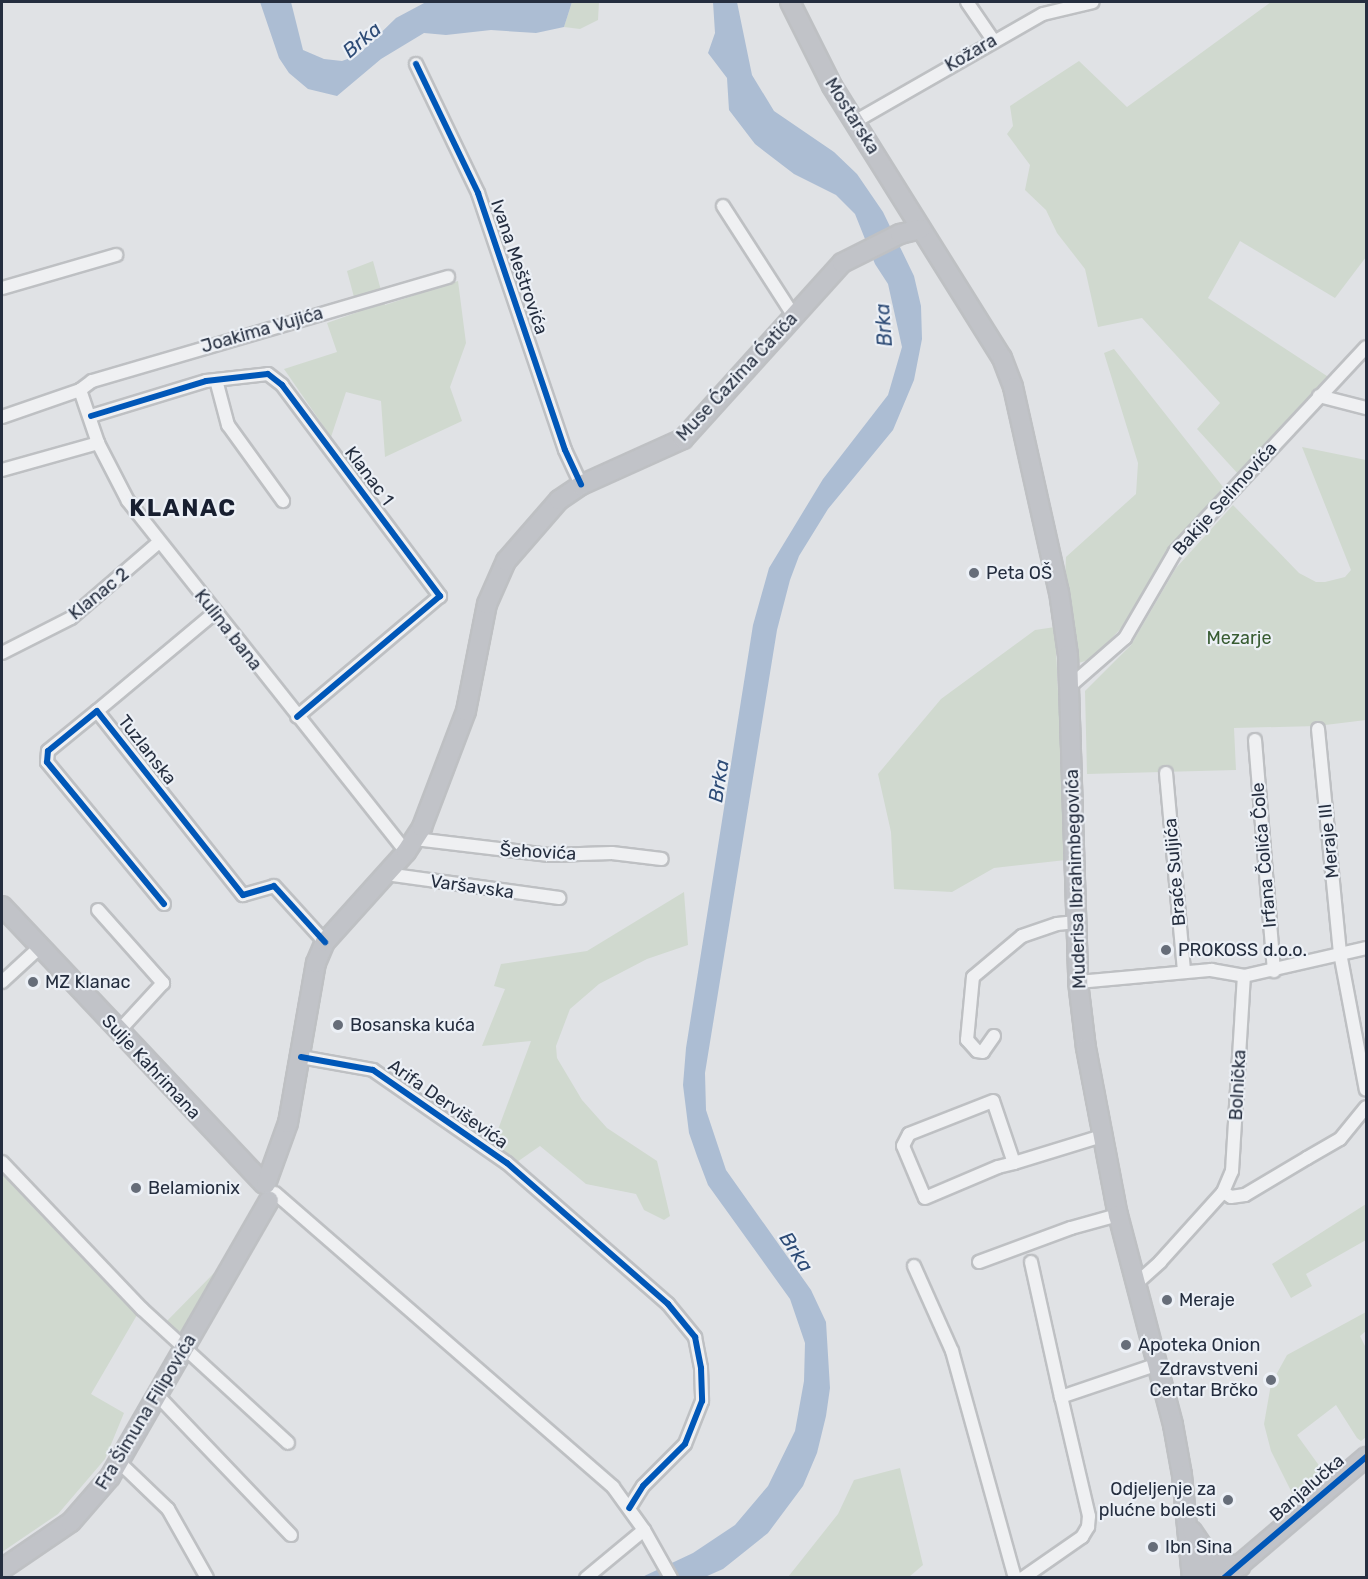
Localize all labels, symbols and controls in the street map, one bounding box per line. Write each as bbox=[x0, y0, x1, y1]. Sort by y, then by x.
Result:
water label: Brka bbox=[338, 17, 386, 63]
street label: Kožara bbox=[941, 30, 1001, 76]
street label: Mostarska bbox=[820, 74, 884, 158]
street label: Ivana Meštrovića bbox=[486, 197, 552, 337]
street label: Joakima Vujića bbox=[198, 302, 326, 358]
water label: Brka bbox=[871, 303, 897, 347]
street label: Muse Ćazima Ćatića bbox=[672, 308, 802, 446]
street label: Bakije Selimovića bbox=[1169, 438, 1281, 560]
street label: Klanac 1 bbox=[340, 442, 398, 510]
district label: KLANAC bbox=[129, 495, 237, 523]
place label: Peta OŠ bbox=[986, 562, 1052, 584]
street label: Klanac 2 bbox=[65, 563, 133, 625]
marker: Peta OŠ bbox=[967, 566, 981, 580]
street label: Kulina bana bbox=[190, 585, 266, 675]
park label: Mezarje bbox=[1207, 627, 1271, 649]
street label: Tuzlanska bbox=[113, 711, 181, 789]
water label: Brka bbox=[704, 758, 734, 804]
street label: Muderisa Ibrahimbegovića bbox=[1061, 769, 1091, 989]
street label: Irfana Čolića Čole bbox=[1247, 781, 1281, 929]
street label: Meraje III bbox=[1314, 803, 1344, 879]
street label: Braće Suljića bbox=[1160, 817, 1190, 927]
street label: Šehovića bbox=[499, 839, 577, 865]
street label: Varšavska bbox=[429, 870, 515, 904]
place label: PROKOSS d.o.o. bbox=[1178, 939, 1307, 961]
marker: PROKOSS d.o.o. bbox=[1159, 943, 1173, 957]
place label: MZ Klanac bbox=[45, 971, 130, 993]
marker: MZ Klanac bbox=[26, 975, 40, 989]
street label: Sulje Kahrimana bbox=[97, 1010, 205, 1124]
place label: Bosanska kuća bbox=[350, 1014, 475, 1036]
marker: Bosanska kuća bbox=[331, 1018, 345, 1032]
street label: Bolnička bbox=[1225, 1049, 1251, 1121]
street label: Arifa Derviševića bbox=[384, 1055, 512, 1153]
place label: Belamionix bbox=[148, 1177, 240, 1199]
marker: Belamionix bbox=[129, 1181, 143, 1195]
water label: Brka bbox=[774, 1227, 818, 1277]
place label: Meraje bbox=[1179, 1289, 1235, 1311]
marker: Meraje bbox=[1160, 1293, 1174, 1307]
street label: Fra Šimuna Filipovića bbox=[91, 1330, 201, 1494]
place label: Apoteka Onion bbox=[1138, 1334, 1260, 1356]
marker: Apoteka Onion bbox=[1119, 1338, 1133, 1352]
place label: Zdravstveni Centar Brčko bbox=[1149, 1359, 1258, 1402]
marker: Zdravstveni Centar Brčko bbox=[1262, 1371, 1280, 1389]
street label: Banjalučka bbox=[1265, 1450, 1349, 1526]
place label: Odjeljenje za plućne bolesti bbox=[1099, 1479, 1216, 1522]
marker: Odjeljenje za plućne bolesti bbox=[1221, 1493, 1235, 1507]
place label: Ibn Sina bbox=[1165, 1536, 1232, 1558]
marker: Ibn Sina bbox=[1146, 1540, 1160, 1554]

